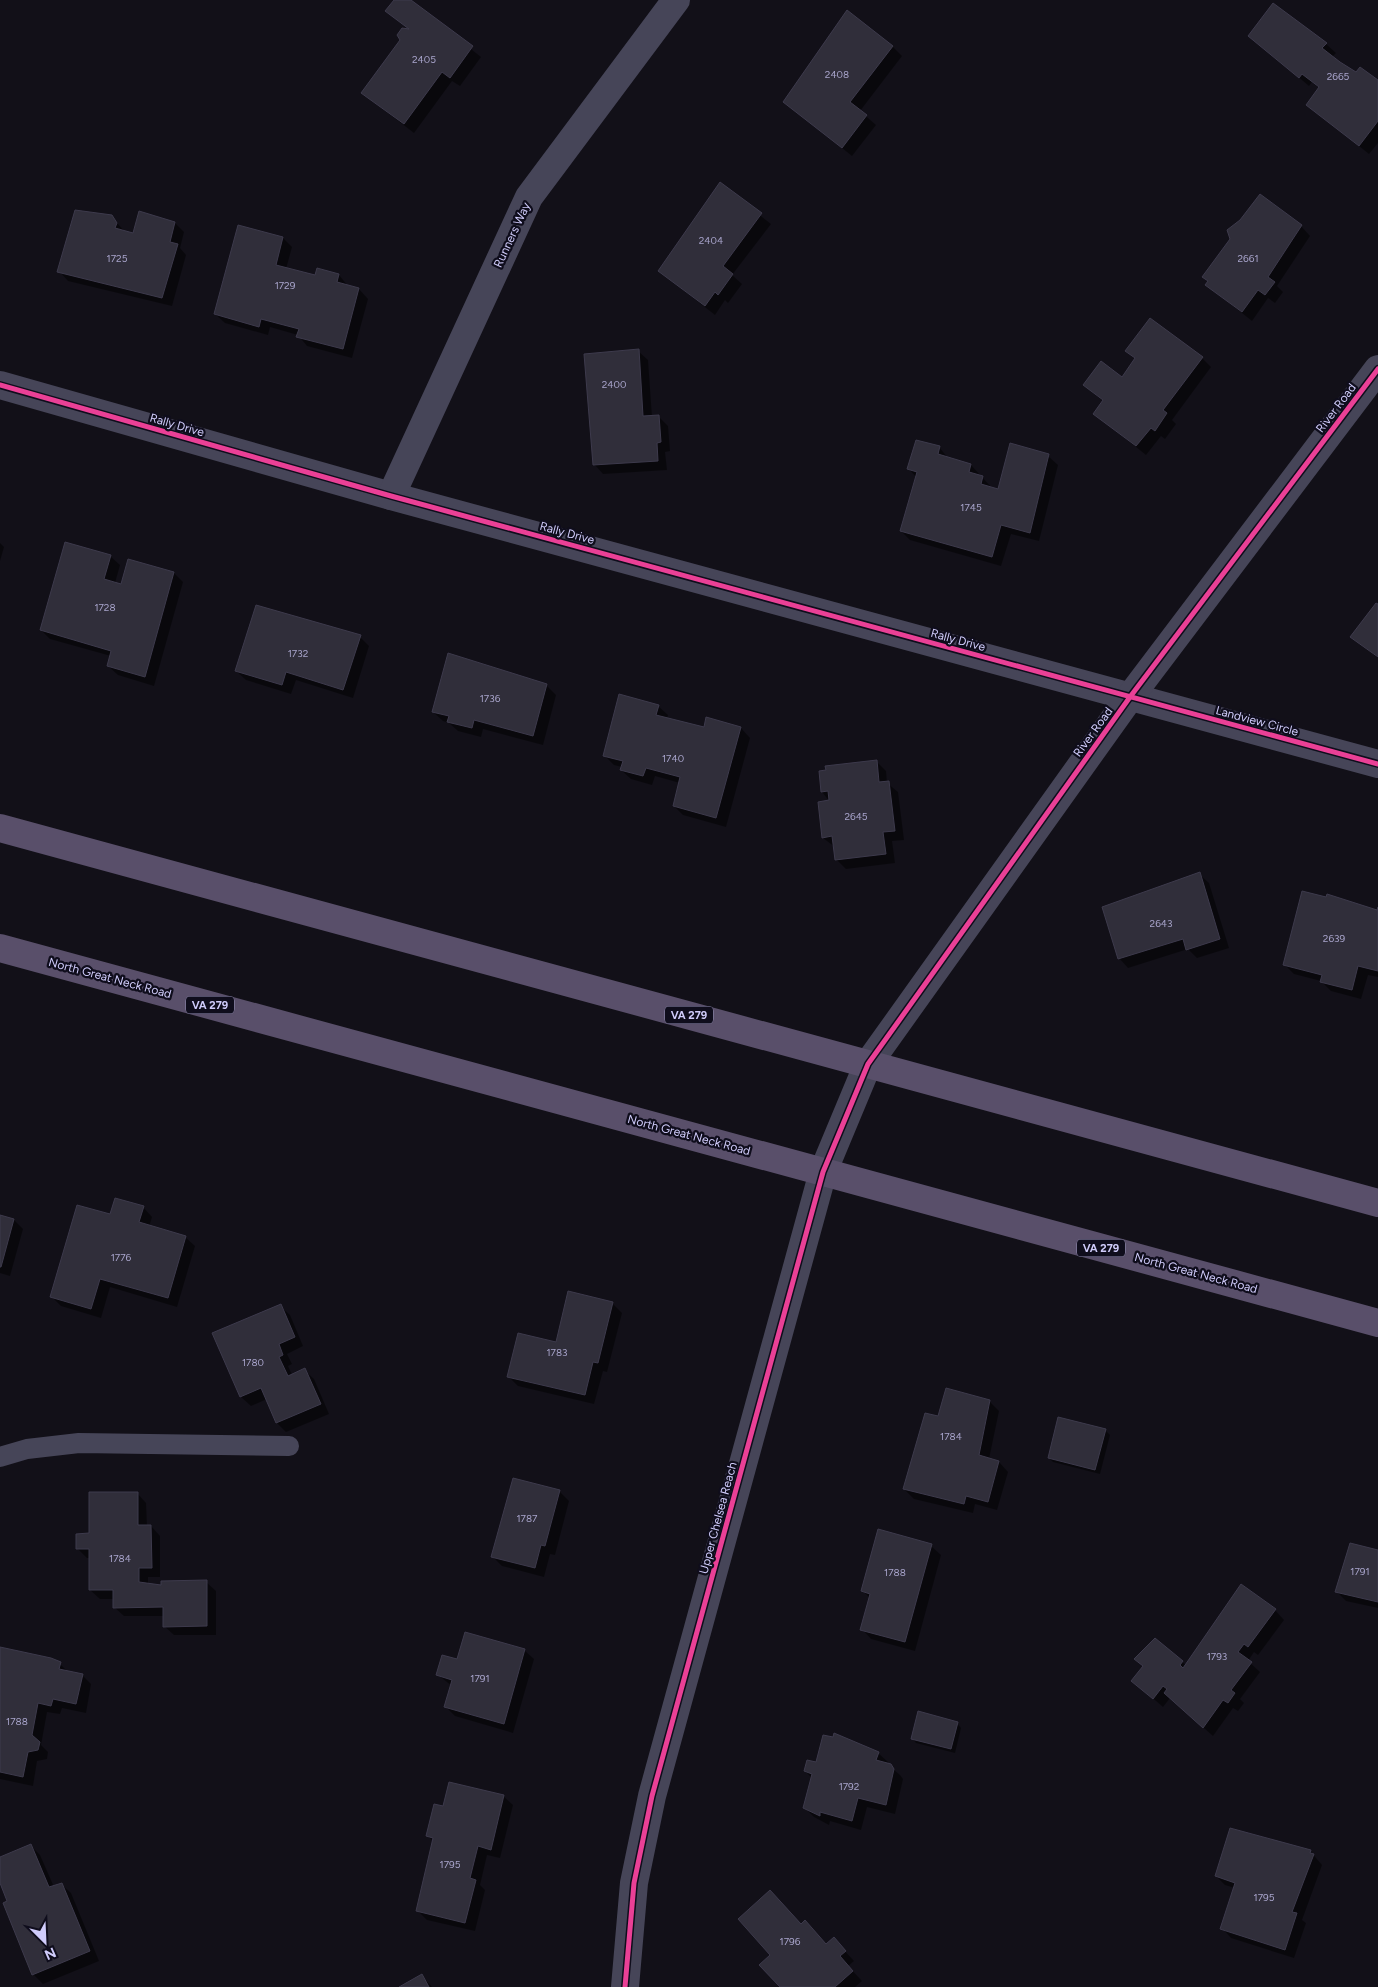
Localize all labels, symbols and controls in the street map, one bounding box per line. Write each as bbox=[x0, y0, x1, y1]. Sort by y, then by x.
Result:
house number: 2405 bbox=[412, 53, 436, 66]
house number: 2408 bbox=[825, 68, 849, 81]
house number: 2665 bbox=[1327, 70, 1350, 83]
street label: Runners Way bbox=[491, 200, 533, 270]
house number: 2404 bbox=[699, 234, 723, 247]
house number: 1725 bbox=[107, 252, 128, 265]
house number: 2661 bbox=[1237, 252, 1259, 265]
house number: 1729 bbox=[275, 279, 296, 292]
house number: 2400 bbox=[602, 378, 626, 391]
street label: River Road bbox=[1313, 381, 1359, 435]
street label: Rally Drive bbox=[148, 411, 206, 440]
house number: 1745 bbox=[960, 501, 982, 514]
street label: Rally Drive bbox=[538, 519, 596, 547]
house number: 1728 bbox=[94, 601, 116, 614]
street label: Rally Drive bbox=[929, 626, 987, 654]
house number: 1732 bbox=[288, 647, 308, 660]
house number: 1736 bbox=[480, 692, 501, 705]
street label: Landview Circle bbox=[1214, 703, 1300, 739]
street label: River Road bbox=[1070, 705, 1116, 759]
house number: 1740 bbox=[662, 752, 684, 765]
house number: 2645 bbox=[844, 810, 868, 823]
house number: 2643 bbox=[1150, 917, 1172, 930]
house number: 2639 bbox=[1323, 932, 1346, 945]
street label: North Great Neck Road bbox=[47, 955, 173, 1001]
road number: VA 279 bbox=[186, 996, 234, 1014]
road number: VA 279 bbox=[665, 1006, 713, 1024]
street label: North Great Neck Road bbox=[626, 1112, 752, 1158]
road number: VA 279 bbox=[1077, 1240, 1125, 1256]
street label: North Great Neck Road bbox=[1133, 1250, 1259, 1296]
house number: 1776 bbox=[111, 1251, 132, 1264]
house number: 1783 bbox=[546, 1346, 568, 1359]
house number: 1780 bbox=[242, 1356, 264, 1369]
house number: 1784 bbox=[940, 1430, 962, 1443]
street label: Upper Chelsea Reach bbox=[696, 1460, 740, 1576]
house number: 1787 bbox=[516, 1512, 538, 1525]
house number: 1784 bbox=[109, 1552, 131, 1565]
house number: 1791 bbox=[1350, 1565, 1370, 1578]
house number: 1788 bbox=[884, 1566, 906, 1579]
house number: 1793 bbox=[1207, 1650, 1227, 1663]
house number: 1791 bbox=[470, 1672, 490, 1685]
house number: 1788 bbox=[6, 1715, 28, 1728]
house number: 1792 bbox=[839, 1780, 859, 1793]
house number: 1795 bbox=[440, 1858, 461, 1871]
house number: 1795 bbox=[1254, 1891, 1275, 1904]
north arrow bbox=[20, 1917, 70, 1967]
house number: 1796 bbox=[780, 1935, 801, 1948]
text: N bbox=[42, 1943, 58, 1963]

